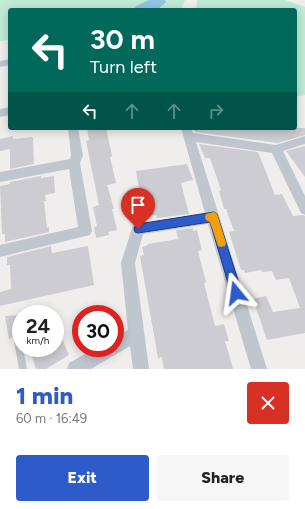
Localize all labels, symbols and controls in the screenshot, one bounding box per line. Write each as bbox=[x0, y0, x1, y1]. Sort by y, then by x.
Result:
text: 30 m bbox=[90, 22, 155, 56]
icon: left bbox=[24, 24, 76, 76]
text: Turn left bbox=[90, 56, 157, 78]
icon: left bbox=[79, 100, 101, 122]
icon: ahead bbox=[121, 100, 143, 122]
icon: ahead bbox=[163, 100, 185, 122]
icon: right bbox=[205, 100, 227, 122]
pin bbox=[121, 188, 155, 229]
icon: arrive bbox=[127, 194, 149, 216]
position arrow bbox=[215, 272, 257, 314]
speed limit sign: 30 bbox=[72, 305, 124, 357]
text: 24 bbox=[26, 314, 50, 338]
text: km/h bbox=[27, 334, 49, 347]
text: 1 min bbox=[16, 381, 73, 410]
button: close bbox=[247, 382, 289, 424]
text: 60 m · 16:49 bbox=[16, 411, 87, 426]
button: Exit bbox=[16, 455, 149, 501]
button: Share bbox=[157, 455, 289, 501]

